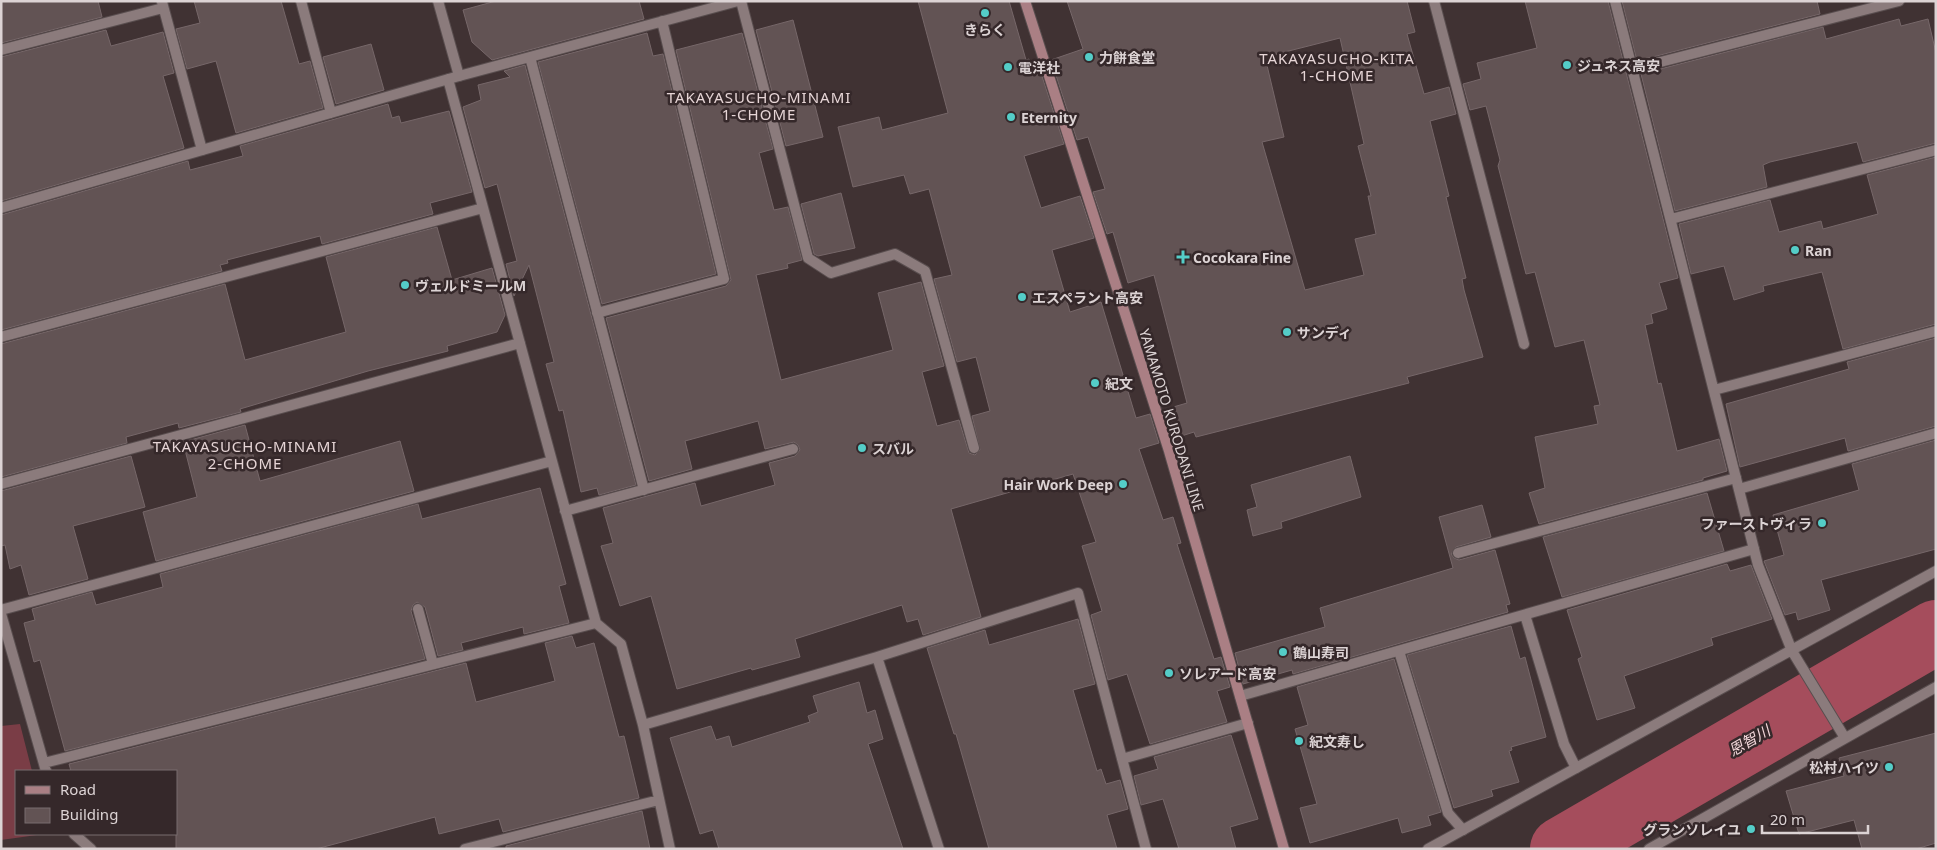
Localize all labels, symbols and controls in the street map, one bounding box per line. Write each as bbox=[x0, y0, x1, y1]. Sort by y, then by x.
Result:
marker: きらく bbox=[979, 7, 991, 19]
place label: きらく bbox=[964, 20, 1006, 39]
place label: 力餅食堂 bbox=[1099, 48, 1155, 67]
district label: TAKAYASUCHO-KITA 1-CHOME bbox=[1259, 48, 1415, 85]
marker: 力餅食堂 bbox=[1083, 51, 1095, 63]
place label: ジュネス高安 bbox=[1577, 56, 1660, 75]
place label: 電洋社 bbox=[1018, 58, 1060, 77]
marker: ジュネス高安 bbox=[1561, 59, 1573, 71]
marker: 電洋社 bbox=[1002, 61, 1014, 73]
district label: TAKAYASUCHO-MINAMI 1-CHOME bbox=[667, 87, 851, 124]
place label: Eternity bbox=[1021, 108, 1077, 127]
marker: Eternity bbox=[1005, 111, 1017, 123]
place label: Ran bbox=[1805, 241, 1832, 260]
marker: Ran bbox=[1789, 244, 1801, 256]
place label: Cocokara Fine bbox=[1193, 248, 1291, 267]
marker: Cocokara Fine bbox=[1177, 251, 1189, 263]
place label: ヴェルドミールM bbox=[415, 276, 526, 295]
marker: ヴェルドミールM bbox=[399, 279, 411, 291]
place label: エスペラント高安 bbox=[1032, 288, 1143, 307]
marker: エスペラント高安 bbox=[1016, 291, 1028, 303]
place label: サンディ bbox=[1297, 323, 1352, 342]
street label: YAMAMOTO KURODANI LINE bbox=[1135, 326, 1209, 514]
marker: サンディ bbox=[1281, 326, 1293, 338]
place label: 紀文 bbox=[1105, 374, 1133, 393]
marker: 紀文 bbox=[1089, 377, 1101, 389]
district label: TAKAYASUCHO-MINAMI 2-CHOME bbox=[153, 436, 337, 473]
place label: スバル bbox=[872, 439, 914, 458]
marker: スバル bbox=[856, 442, 868, 454]
place label: Hair Work Deep bbox=[1003, 475, 1113, 494]
marker: Hair Work Deep bbox=[1117, 478, 1129, 490]
place label: ファーストヴィラ bbox=[1701, 514, 1812, 533]
marker: ファーストヴィラ bbox=[1816, 517, 1828, 529]
place label: 鶴山寿司 bbox=[1293, 643, 1349, 662]
marker: 鶴山寿司 bbox=[1277, 646, 1289, 658]
place label: ソレアード高安 bbox=[1179, 664, 1276, 683]
marker: ソレアード高安 bbox=[1163, 667, 1175, 679]
water label: 恩智川 bbox=[1725, 719, 1775, 760]
place label: 紀文寿し bbox=[1309, 732, 1365, 751]
marker: 紀文寿し bbox=[1293, 735, 1305, 747]
place label: 松村ハイツ bbox=[1809, 758, 1879, 777]
marker: 松村ハイツ bbox=[1883, 761, 1895, 773]
legend bbox=[15, 770, 178, 835]
text: Road bbox=[60, 779, 96, 799]
scale bar bbox=[1762, 802, 1868, 834]
text: Building bbox=[60, 804, 118, 824]
text: 20 m bbox=[1770, 809, 1805, 829]
place label: グランソレイユ bbox=[1643, 820, 1741, 839]
marker: グランソレイユ bbox=[1745, 823, 1757, 835]

